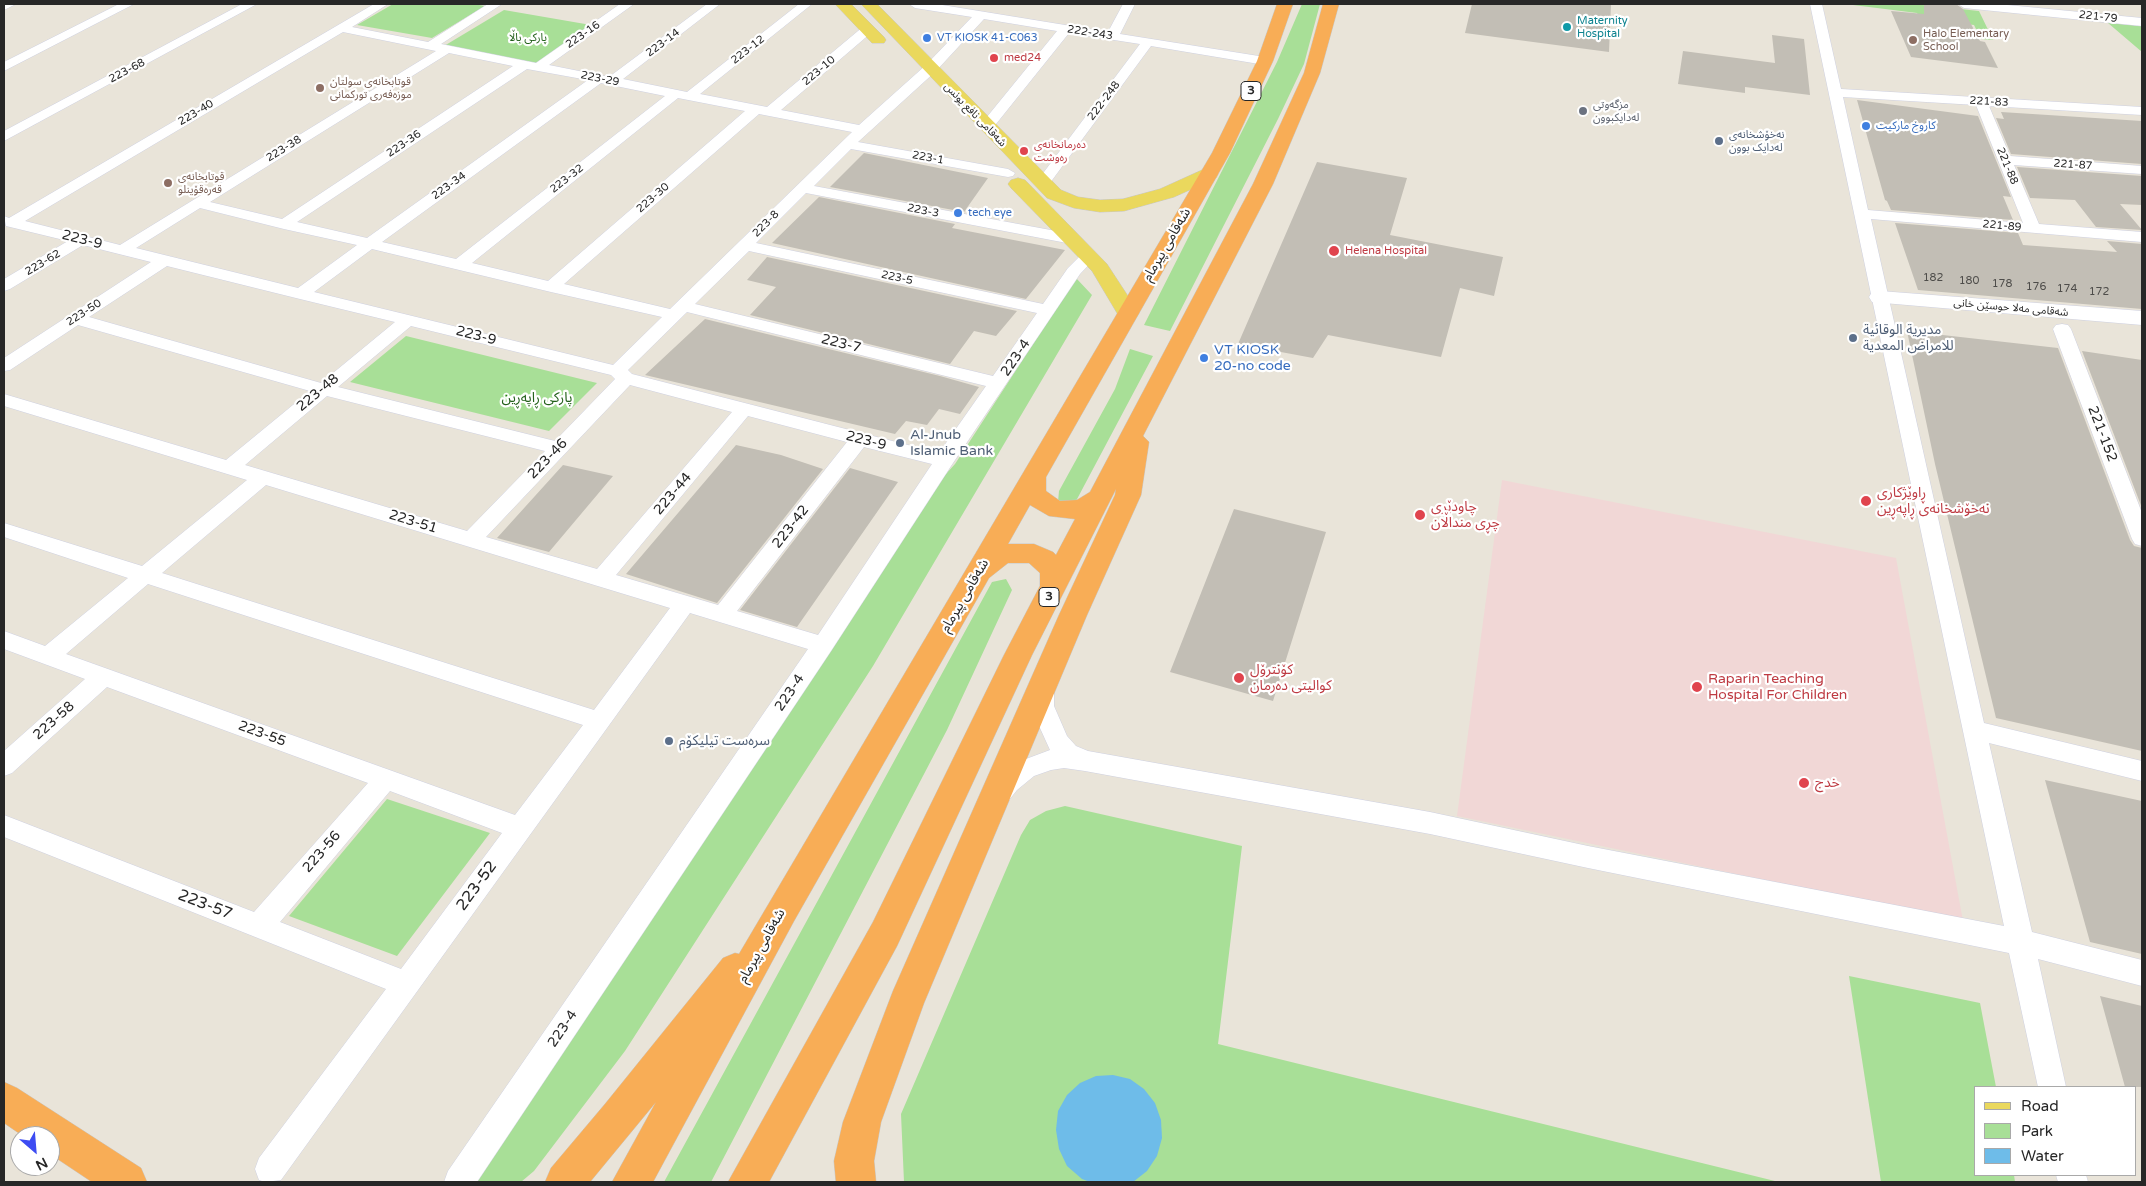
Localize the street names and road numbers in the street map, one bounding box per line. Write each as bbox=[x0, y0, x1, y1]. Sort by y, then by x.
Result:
street label: 221-79 bbox=[2078, 8, 2118, 26]
street label: 223-16 bbox=[563, 18, 603, 52]
street label: 222-243 bbox=[1066, 23, 1114, 43]
street label: 223-14 bbox=[643, 26, 683, 60]
street label: 223-12 bbox=[729, 33, 767, 67]
street label: 223-10 bbox=[800, 53, 838, 89]
street label: 223-68 bbox=[107, 56, 147, 86]
street label: 223-29 bbox=[580, 69, 620, 89]
street label: 222-248 bbox=[1085, 79, 1123, 123]
street label: شەقامی نافع یونس bbox=[941, 80, 1009, 150]
road number: 3 bbox=[1241, 82, 1261, 100]
street label: 221-83 bbox=[1969, 94, 2009, 110]
street label: 223-40 bbox=[176, 97, 216, 129]
street label: 223-36 bbox=[384, 128, 424, 160]
street label: 223-38 bbox=[264, 133, 304, 165]
street label: 221-88 bbox=[1993, 145, 2021, 187]
street label: 223-1 bbox=[911, 149, 945, 167]
street label: 221-87 bbox=[2053, 157, 2093, 173]
street label: 223-32 bbox=[548, 162, 586, 196]
street label: 223-34 bbox=[429, 169, 469, 203]
street label: 223-30 bbox=[634, 180, 672, 216]
street label: 223-3 bbox=[906, 201, 940, 221]
street label: شەقامی پیرمام bbox=[1139, 205, 1195, 285]
street label: 223-8 bbox=[750, 208, 782, 240]
street label: 221-89 bbox=[1982, 218, 2022, 234]
street label: 223-9 bbox=[60, 227, 104, 253]
street label: 223-62 bbox=[23, 247, 63, 279]
street label: 223-5 bbox=[880, 268, 914, 288]
street label: شەقامی مەلا حوسێن خانی bbox=[1953, 296, 2069, 320]
street label: 223-50 bbox=[64, 297, 104, 329]
street label: 223-9 bbox=[454, 323, 498, 349]
street label: 223-7 bbox=[819, 331, 863, 357]
street label: 223-4 bbox=[998, 336, 1034, 380]
street label: 223-48 bbox=[294, 371, 342, 415]
street label: 221-152 bbox=[2084, 404, 2120, 464]
street label: 223-9 bbox=[844, 428, 888, 454]
street label: 223-46 bbox=[525, 435, 571, 483]
street label: 223-44 bbox=[651, 470, 695, 518]
street label: 223-42 bbox=[769, 502, 813, 552]
street label: 223-51 bbox=[387, 507, 439, 537]
street label: شەقامی پیرمام bbox=[937, 556, 993, 636]
road number: 3 bbox=[1039, 588, 1059, 606]
street label: 223-4 bbox=[772, 671, 808, 715]
street label: 223-58 bbox=[30, 698, 78, 744]
street label: 223-55 bbox=[236, 718, 288, 750]
street label: 223-56 bbox=[299, 828, 345, 876]
street label: 223-52 bbox=[453, 857, 501, 915]
street label: 223-57 bbox=[175, 886, 235, 924]
street label: شەقامی پیرمام bbox=[735, 906, 789, 986]
street label: 223-4 bbox=[545, 1007, 581, 1051]

